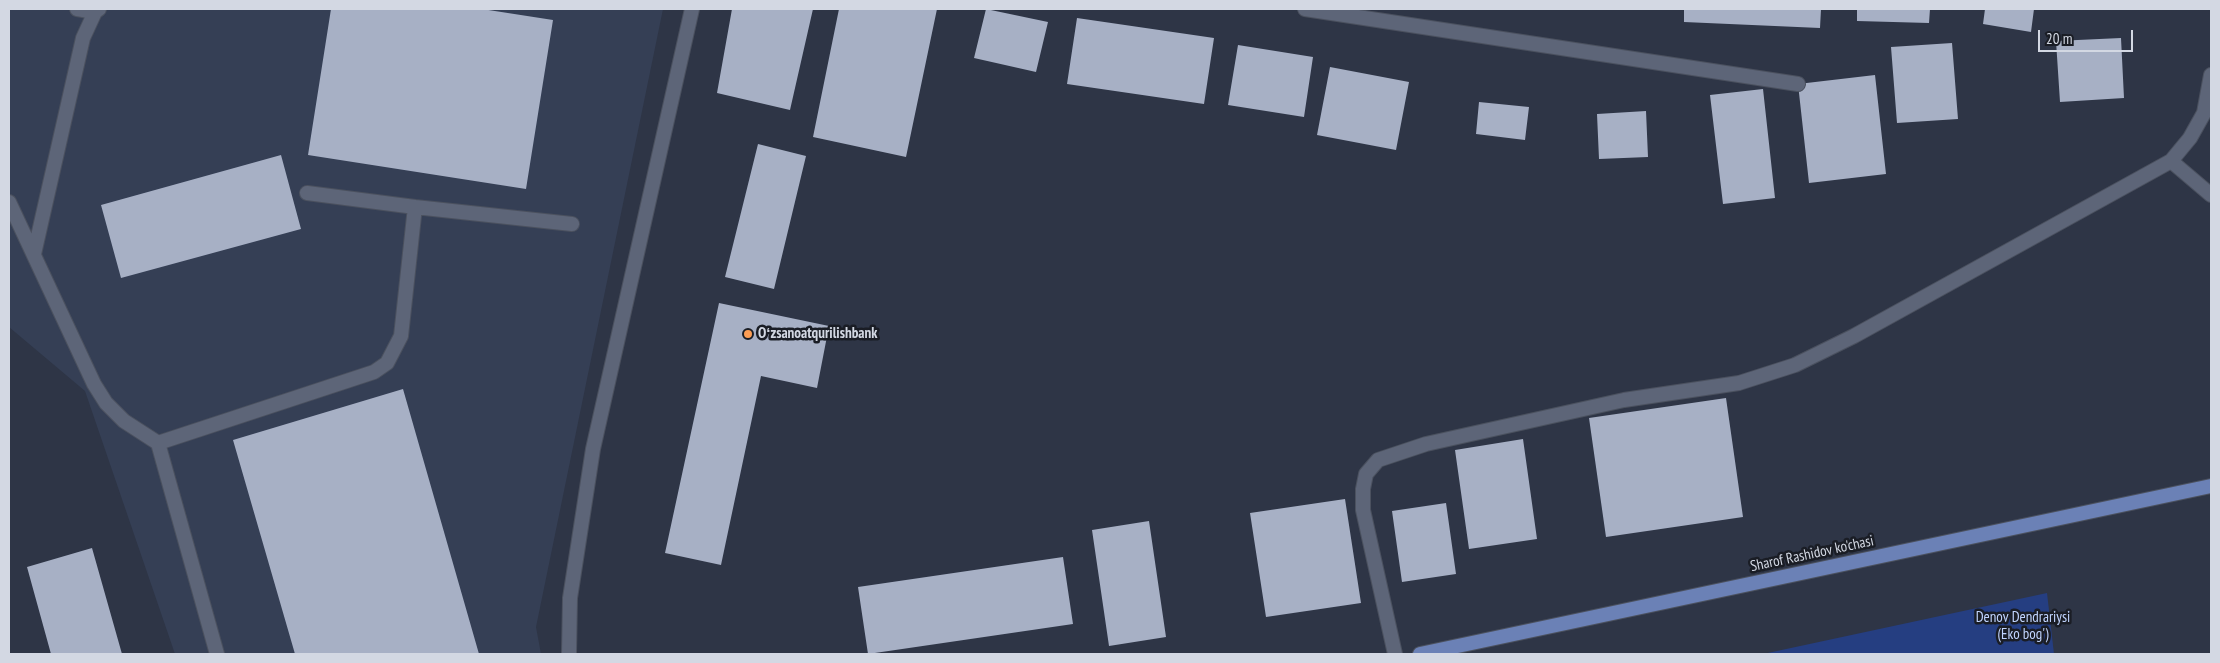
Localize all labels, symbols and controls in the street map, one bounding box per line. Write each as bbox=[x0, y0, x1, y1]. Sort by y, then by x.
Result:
scale bar bbox=[2040, 20, 2135, 52]
text: 20 m bbox=[2046, 29, 2072, 48]
place label: Oʻzsanoatqurilishbank bbox=[758, 325, 877, 343]
marker: Oʻzsanoatqurilishbank bbox=[742, 328, 754, 340]
street label: Sharof Rashidov ko'chasi bbox=[1749, 532, 1875, 576]
park label: Denov Dendrariysi (Eko bog') bbox=[1976, 609, 2070, 644]

